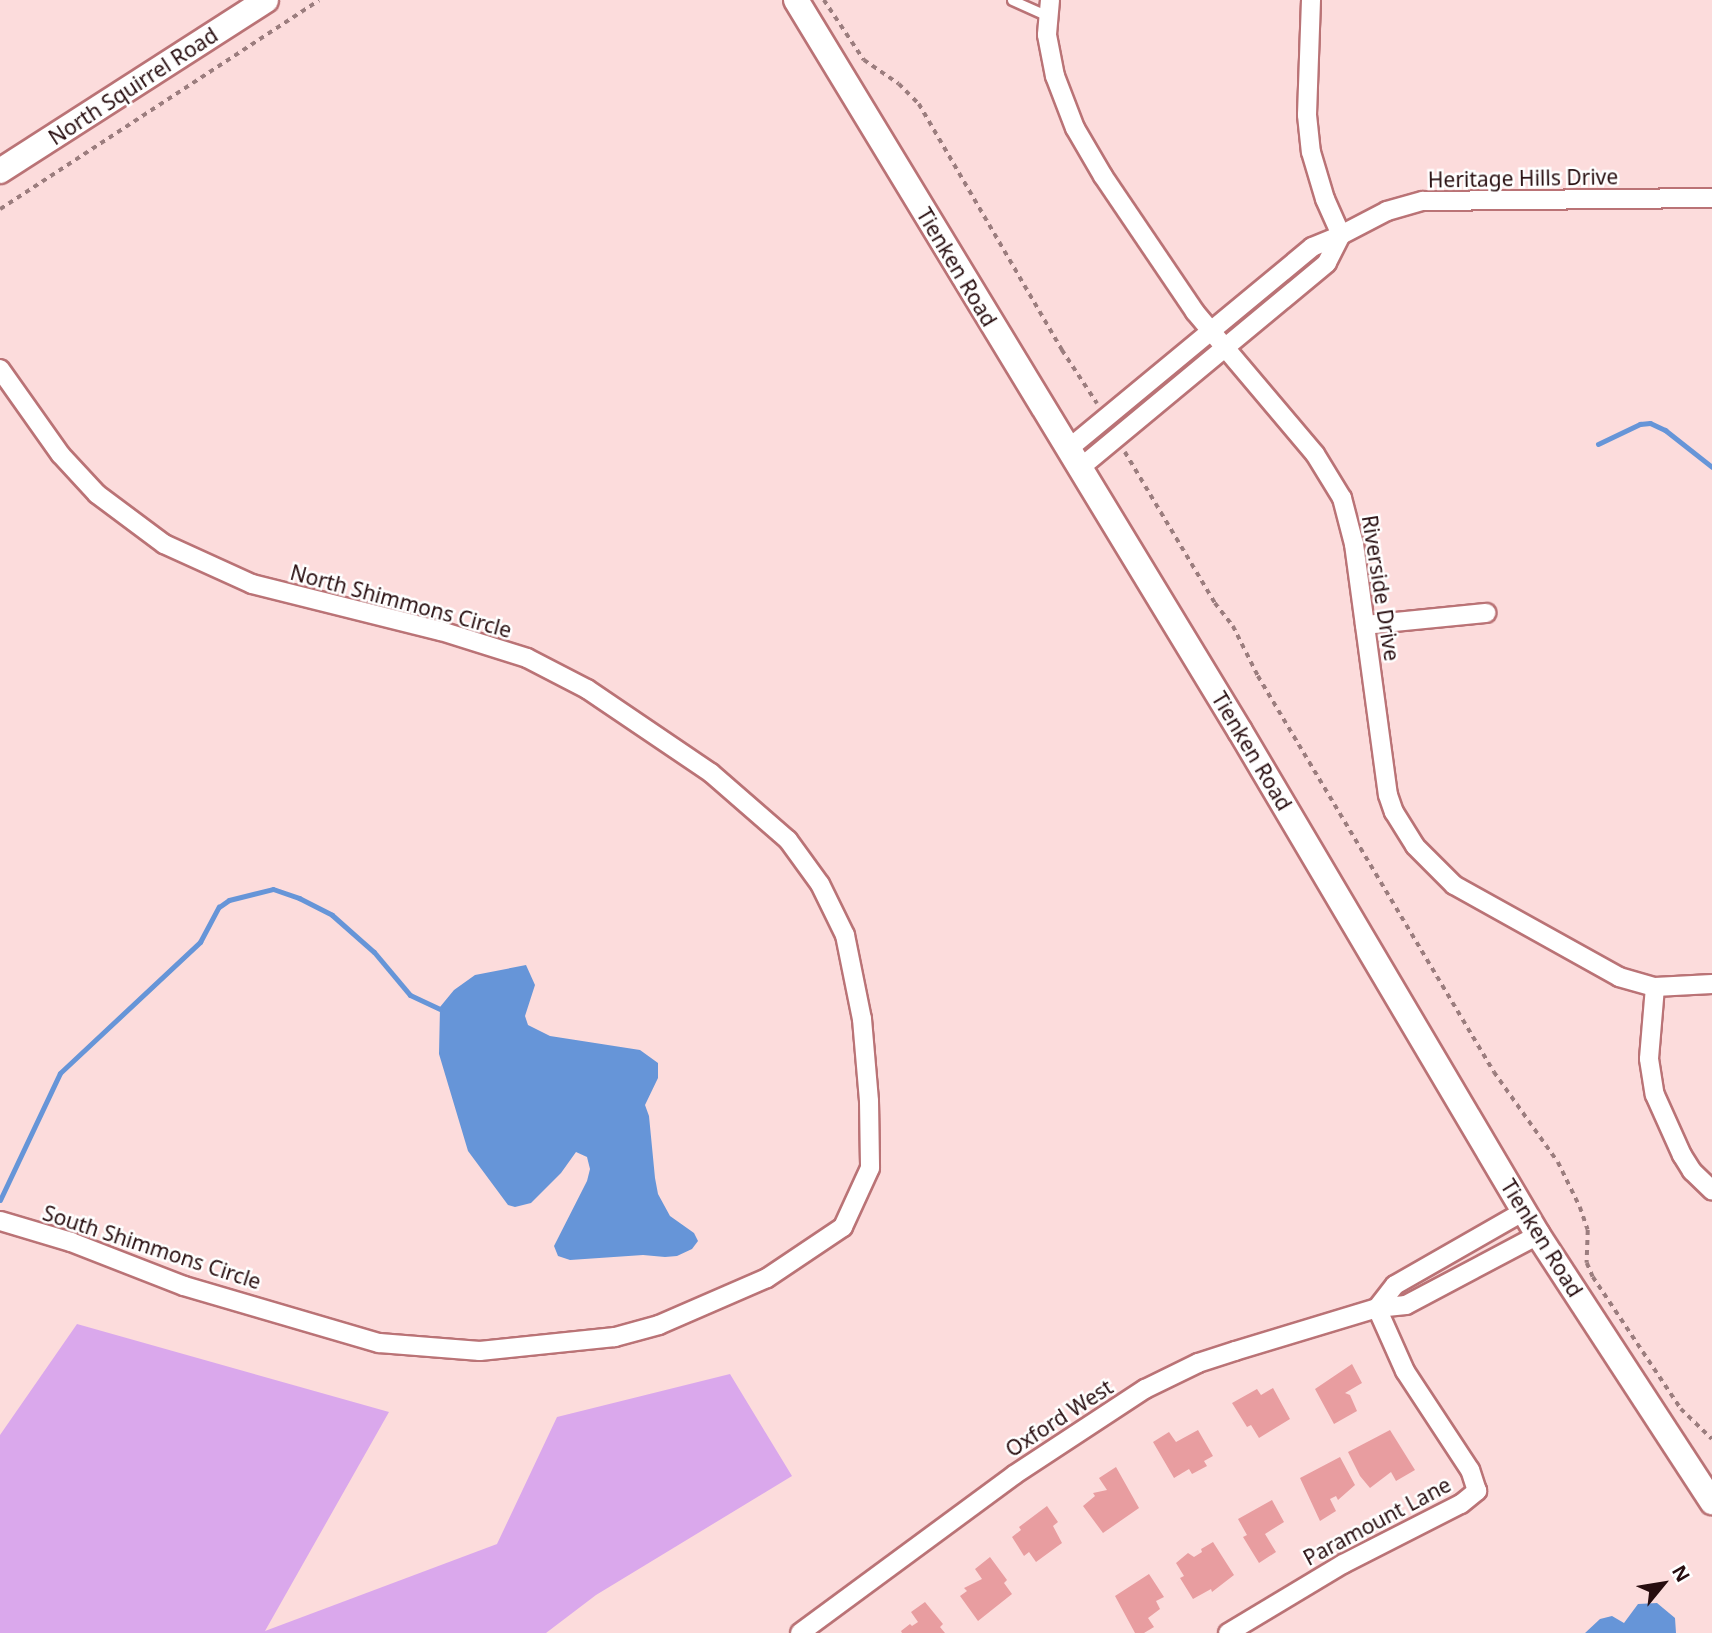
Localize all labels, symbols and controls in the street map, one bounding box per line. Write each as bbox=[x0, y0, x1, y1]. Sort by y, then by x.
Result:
street label: North Squirrel Road bbox=[44, 22, 222, 150]
street label: Heritage Hills Drive bbox=[1428, 164, 1618, 192]
street label: Tienken Road bbox=[912, 203, 1002, 331]
street label: Riverside Drive bbox=[1357, 513, 1405, 663]
street label: North Shimmons Circle bbox=[288, 559, 514, 643]
street label: Tienken Road bbox=[1207, 687, 1297, 815]
street label: Tienken Road bbox=[1496, 1175, 1588, 1301]
street label: South Shimmons Circle bbox=[40, 1200, 264, 1294]
street label: Oxford West bbox=[1001, 1374, 1117, 1462]
street label: Paramount Lane bbox=[1299, 1472, 1455, 1570]
north arrow bbox=[1628, 1549, 1698, 1619]
text: N bbox=[1666, 1560, 1696, 1587]

